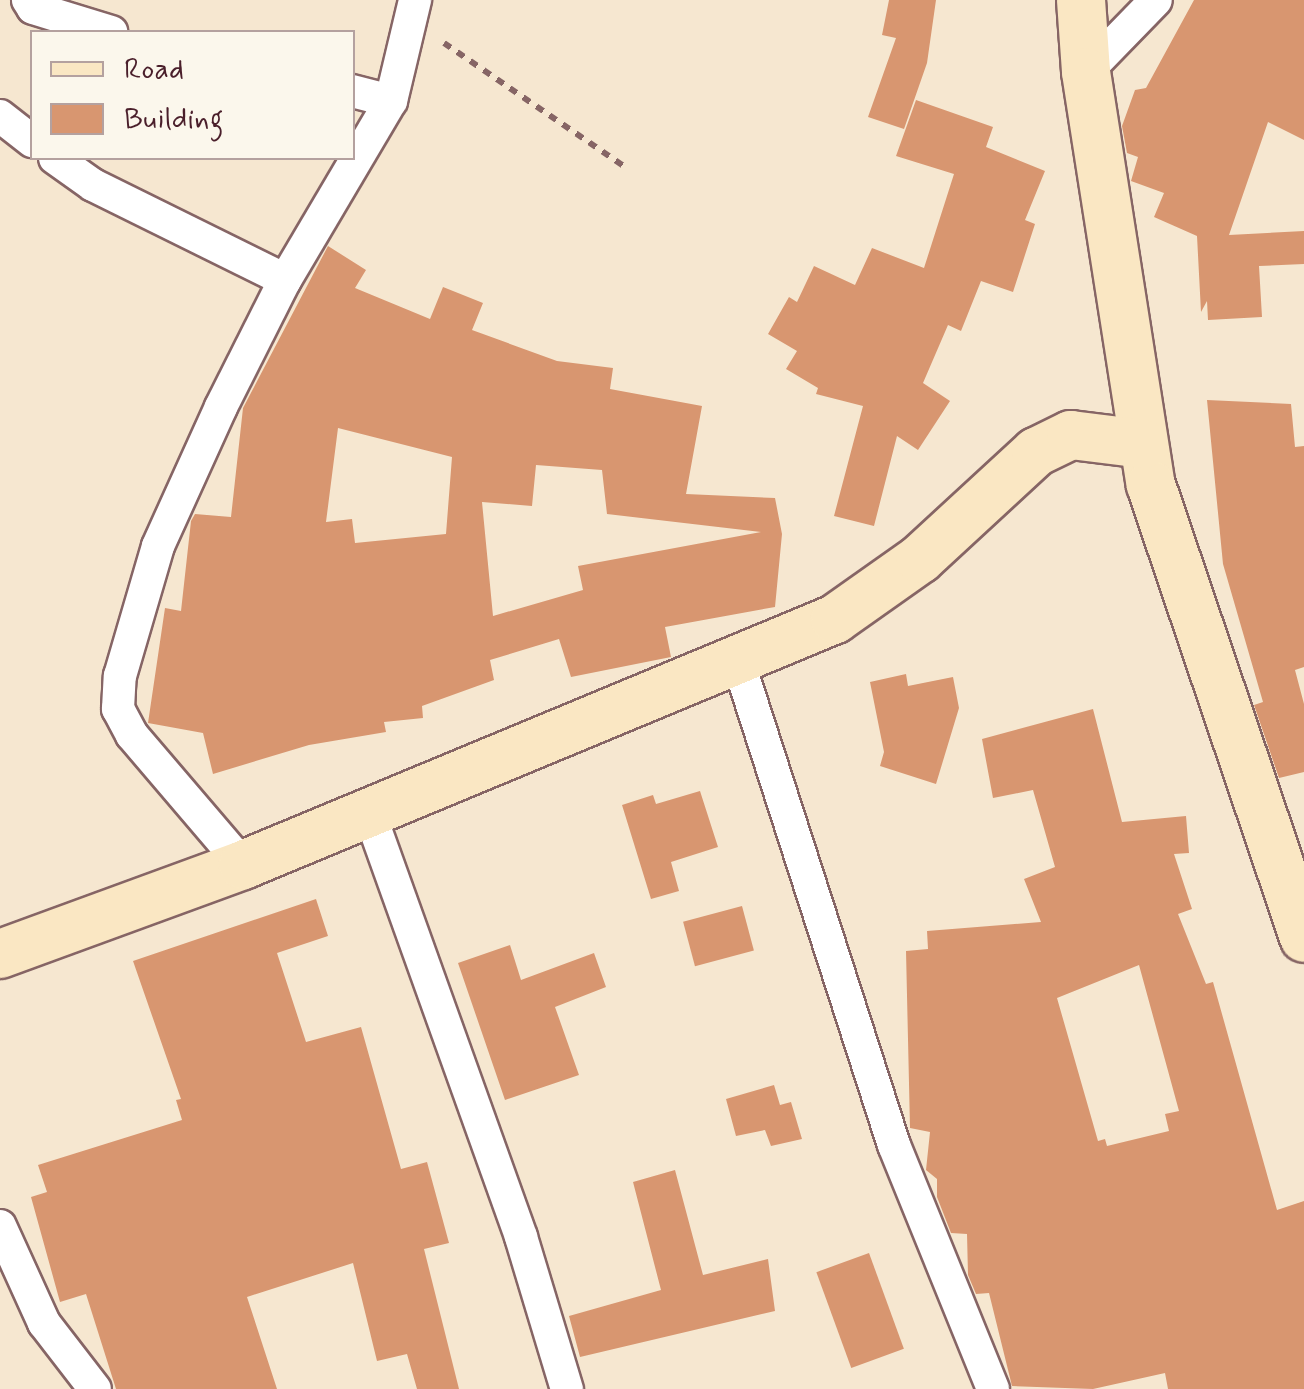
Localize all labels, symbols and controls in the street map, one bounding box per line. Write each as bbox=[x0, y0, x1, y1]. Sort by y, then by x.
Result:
legend bbox=[30, 30, 355, 160]
text: Road bbox=[124, 50, 184, 89]
text: Building bbox=[124, 100, 223, 139]

